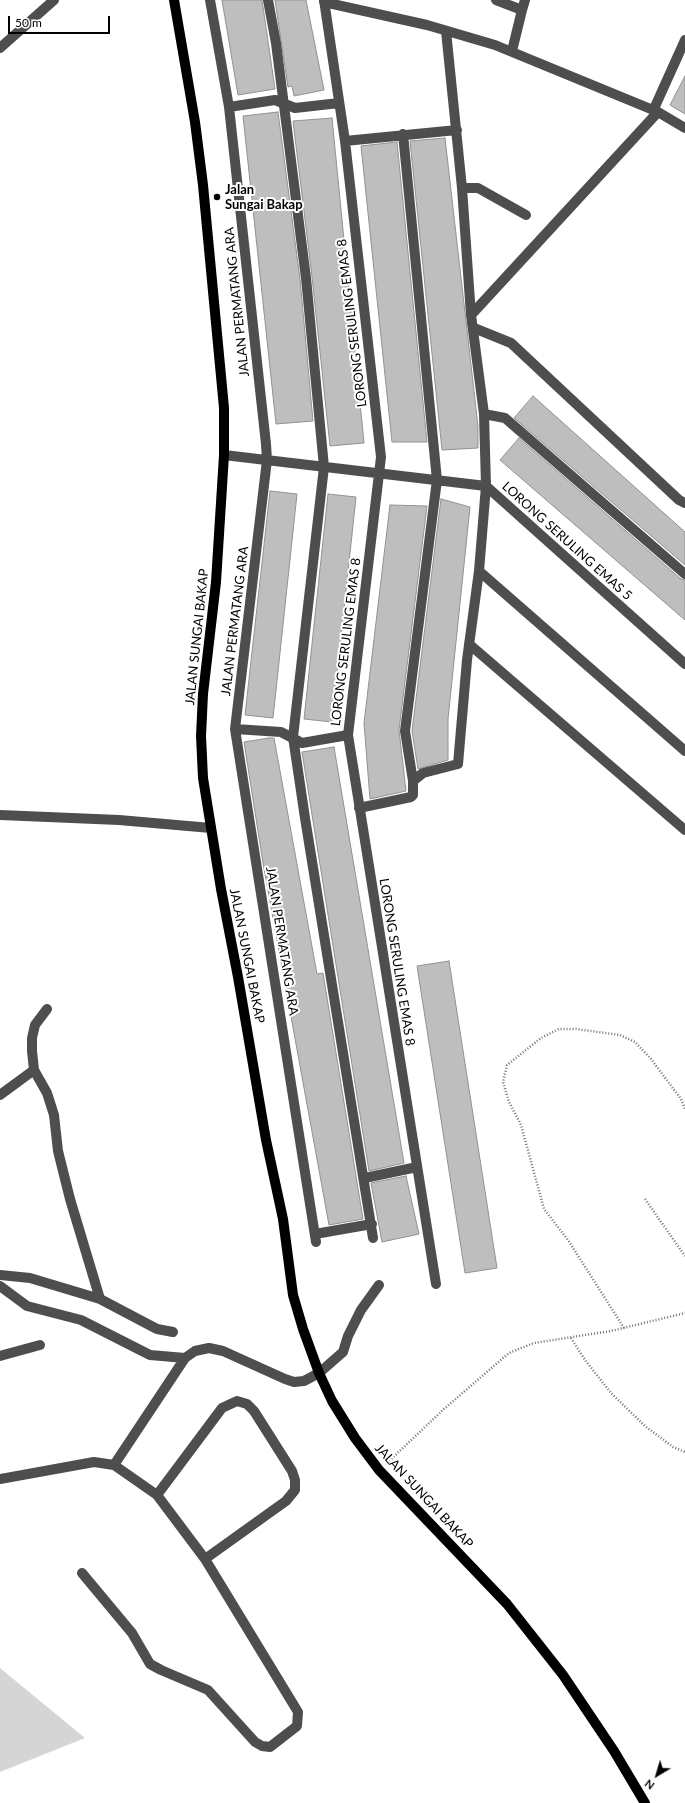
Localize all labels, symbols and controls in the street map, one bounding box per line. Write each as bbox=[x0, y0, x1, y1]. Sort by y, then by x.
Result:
scale bar bbox=[10, 8, 112, 34]
text: 50 m bbox=[15, 15, 42, 30]
place label: Jalan Sungai Bakap bbox=[225, 182, 303, 213]
marker: Jalan Sungai Bakap bbox=[212, 192, 222, 202]
street label: JALAN PERMATANG ARA bbox=[221, 226, 253, 378]
street label: LORONG SERULING EMAS 8 bbox=[334, 238, 370, 408]
street label: LORONG SERULING EMAS 5 bbox=[499, 479, 635, 603]
street label: JALAN PERMATANG ARA bbox=[218, 545, 252, 697]
street label: LORONG SERULING EMAS 8 bbox=[328, 557, 364, 727]
street label: JALAN SUNGAI BAKAP bbox=[182, 568, 212, 706]
street label: JALAN PERMATANG ARA bbox=[263, 866, 301, 1016]
street label: LORONG SERULING EMAS 8 bbox=[376, 877, 418, 1047]
street label: JALAN SUNGAI BAKAP bbox=[226, 887, 268, 1025]
street label: JALAN SUNGAI BAKAP bbox=[372, 1441, 476, 1551]
north arrow bbox=[637, 1755, 677, 1795]
text: N bbox=[642, 1777, 657, 1793]

